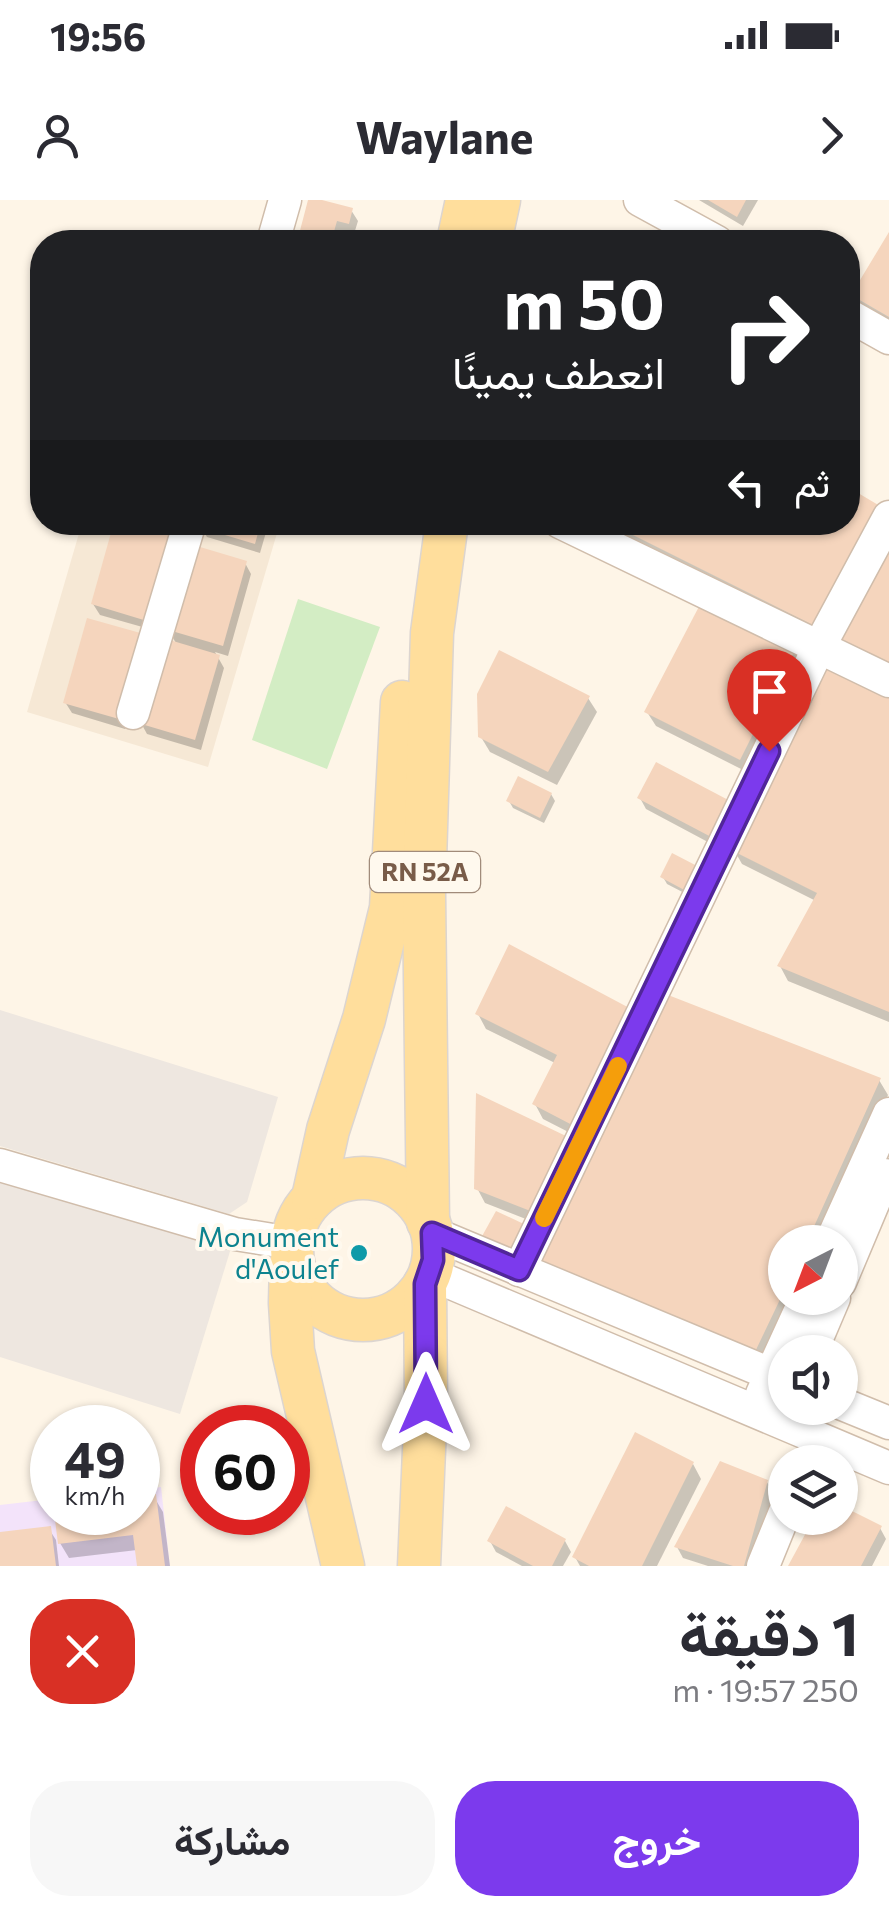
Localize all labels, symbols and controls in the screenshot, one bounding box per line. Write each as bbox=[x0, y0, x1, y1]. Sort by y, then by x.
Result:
text: 19:56 bbox=[50, 12, 146, 59]
icon: person bbox=[30, 108, 85, 163]
text: Waylane bbox=[355, 108, 534, 163]
icon: forward bbox=[804, 108, 859, 163]
text: 50 m bbox=[503, 258, 665, 343]
icon: right bbox=[700, 270, 830, 400]
text: انعطف يمينًا bbox=[452, 343, 665, 398]
text: ثم bbox=[794, 458, 830, 505]
icon: left bbox=[719, 460, 774, 515]
pin bbox=[727, 649, 812, 752]
icon: arrive bbox=[742, 664, 797, 719]
road number: RN 52A bbox=[370, 852, 480, 892]
place label: Monument d'Aoulef bbox=[197, 1219, 339, 1285]
north arrow bbox=[768, 1225, 858, 1315]
map controls bbox=[768, 1225, 858, 1535]
marker: Monument d'Aoulef bbox=[348, 1242, 370, 1264]
button: sound bbox=[768, 1335, 858, 1425]
position arrow bbox=[374, 1352, 478, 1456]
speed limit sign: 60 bbox=[180, 1405, 310, 1535]
text: 49 bbox=[64, 1427, 126, 1488]
button: layers bbox=[768, 1445, 858, 1535]
text: km/h bbox=[65, 1480, 125, 1510]
text: 1 دقيقة bbox=[679, 1595, 859, 1668]
button: close bbox=[30, 1599, 135, 1704]
text: 250 m · 19:57 bbox=[672, 1669, 859, 1709]
button: مشاركة bbox=[30, 1781, 435, 1896]
button: خروج bbox=[455, 1781, 859, 1896]

